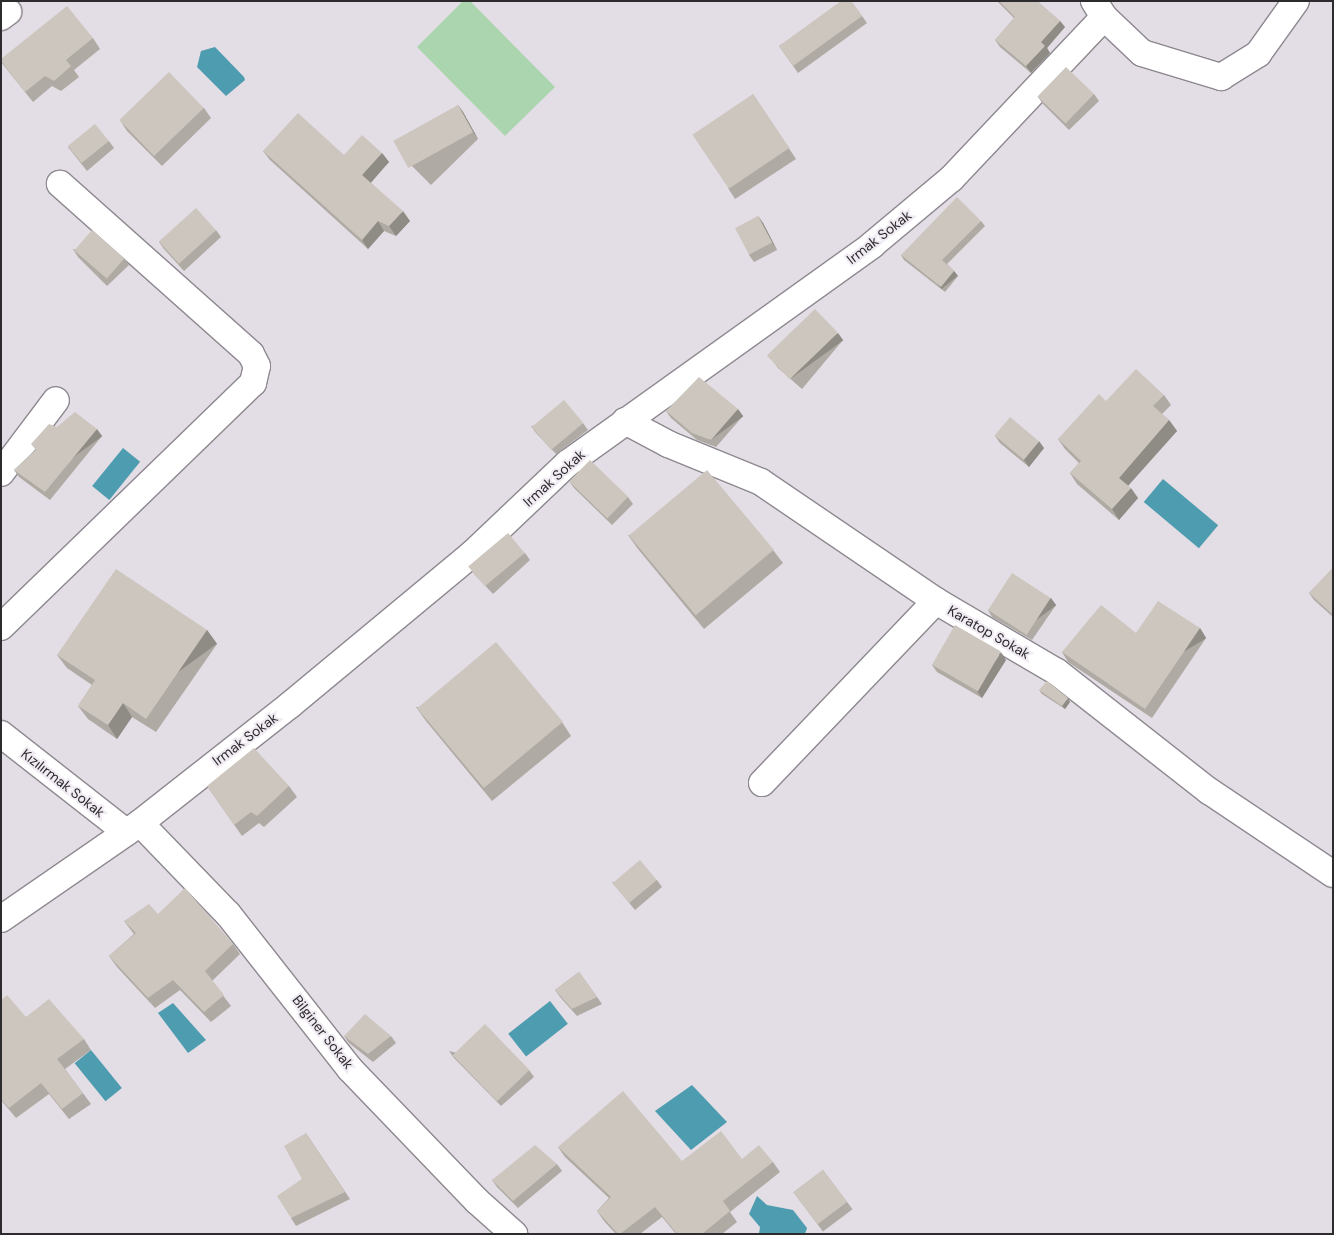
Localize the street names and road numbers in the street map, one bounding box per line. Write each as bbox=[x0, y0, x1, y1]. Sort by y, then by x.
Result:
street label: Irmak Sokak bbox=[843, 207, 915, 267]
street label: Irmak Sokak bbox=[520, 446, 588, 510]
street label: Karatop Sokak bbox=[945, 602, 1033, 662]
street label: Irmak Sokak bbox=[209, 709, 281, 769]
street label: Kızılırmak Sokak bbox=[18, 745, 108, 821]
street label: Bilginer Sokak bbox=[289, 992, 357, 1072]

